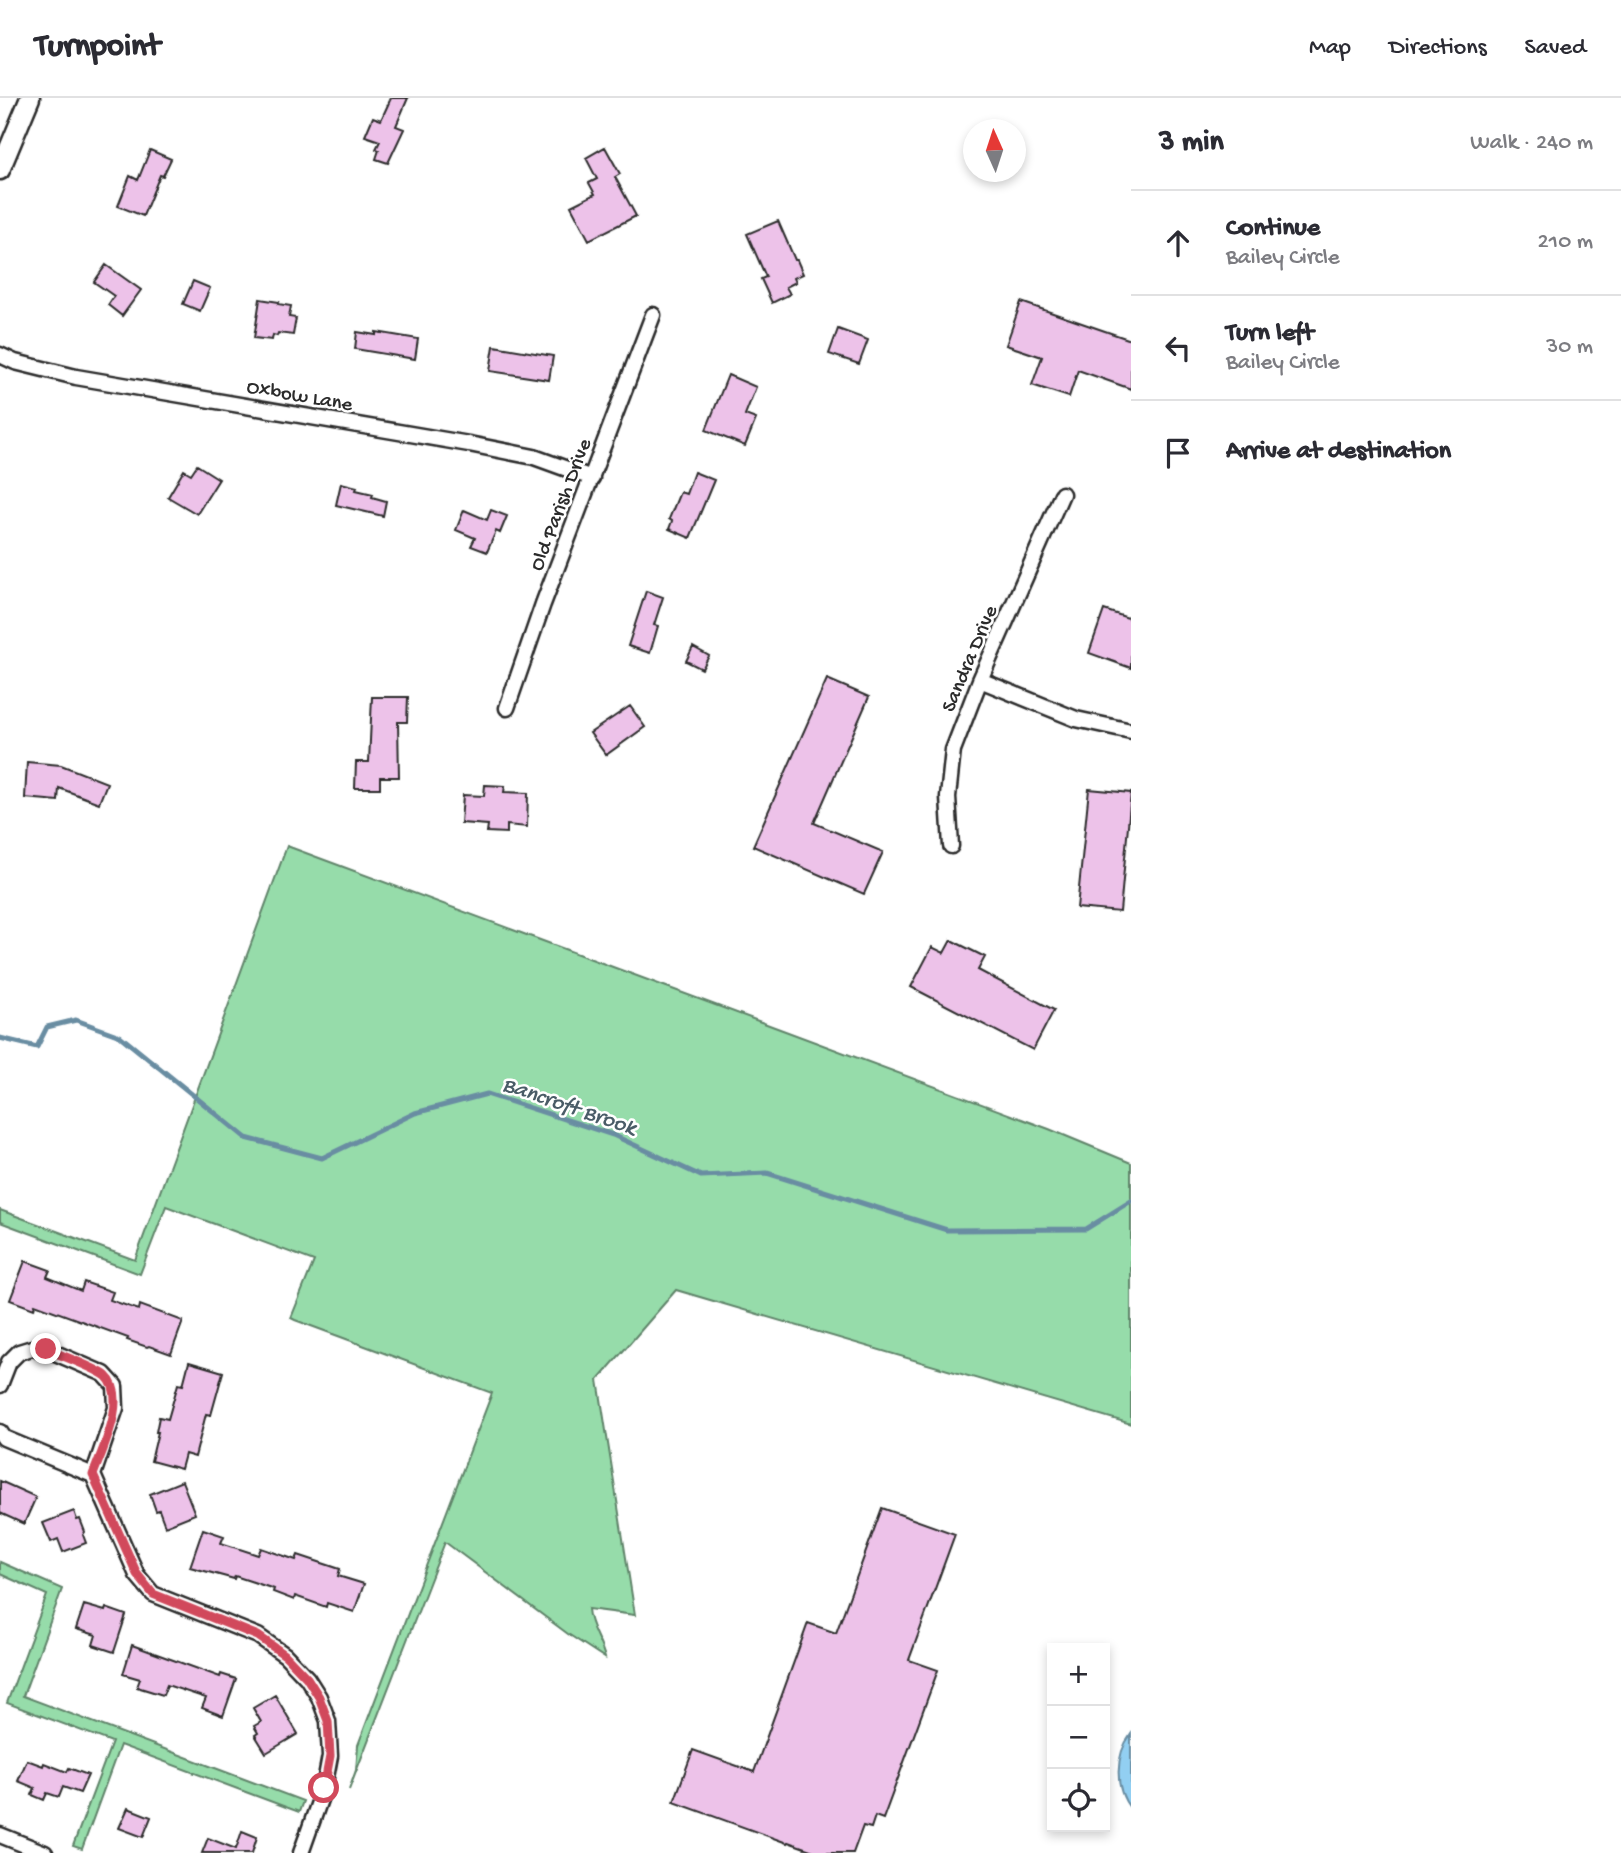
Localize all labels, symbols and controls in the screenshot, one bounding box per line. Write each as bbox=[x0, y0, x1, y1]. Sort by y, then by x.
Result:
text: Turnpoint bbox=[35, 29, 160, 67]
text: Map bbox=[1309, 34, 1351, 63]
text: Directions bbox=[1389, 34, 1487, 63]
text: Saved bbox=[1525, 34, 1586, 63]
north arrow bbox=[963, 119, 1026, 182]
text: 3 min bbox=[1159, 126, 1224, 161]
text: Walk · 240 m bbox=[1470, 130, 1593, 157]
text: Continue bbox=[1226, 214, 1320, 245]
icon: ahead bbox=[1159, 224, 1197, 262]
text: 210 m bbox=[1538, 229, 1593, 256]
text: Bailey Circle bbox=[1226, 245, 1340, 272]
text: Turn left bbox=[1226, 319, 1314, 350]
icon: left bbox=[1159, 329, 1197, 367]
text: 30 m bbox=[1546, 334, 1593, 361]
text: Bailey Circle bbox=[1226, 350, 1340, 377]
street label: Oxbow Lane bbox=[244, 376, 355, 419]
icon: arrive bbox=[1159, 434, 1197, 472]
street label: Old Parish Drive bbox=[526, 435, 599, 575]
text: Arrive at destination bbox=[1226, 437, 1451, 468]
street label: Sandra Drive bbox=[938, 601, 1005, 717]
water label: Bancroft Brook bbox=[499, 1072, 642, 1144]
route end bbox=[30, 1333, 61, 1364]
map controls bbox=[1047, 1643, 1110, 1832]
button: + bbox=[1047, 1643, 1110, 1706]
button: − bbox=[1047, 1706, 1110, 1769]
button: locate bbox=[1047, 1769, 1110, 1832]
route start bbox=[308, 1772, 339, 1803]

